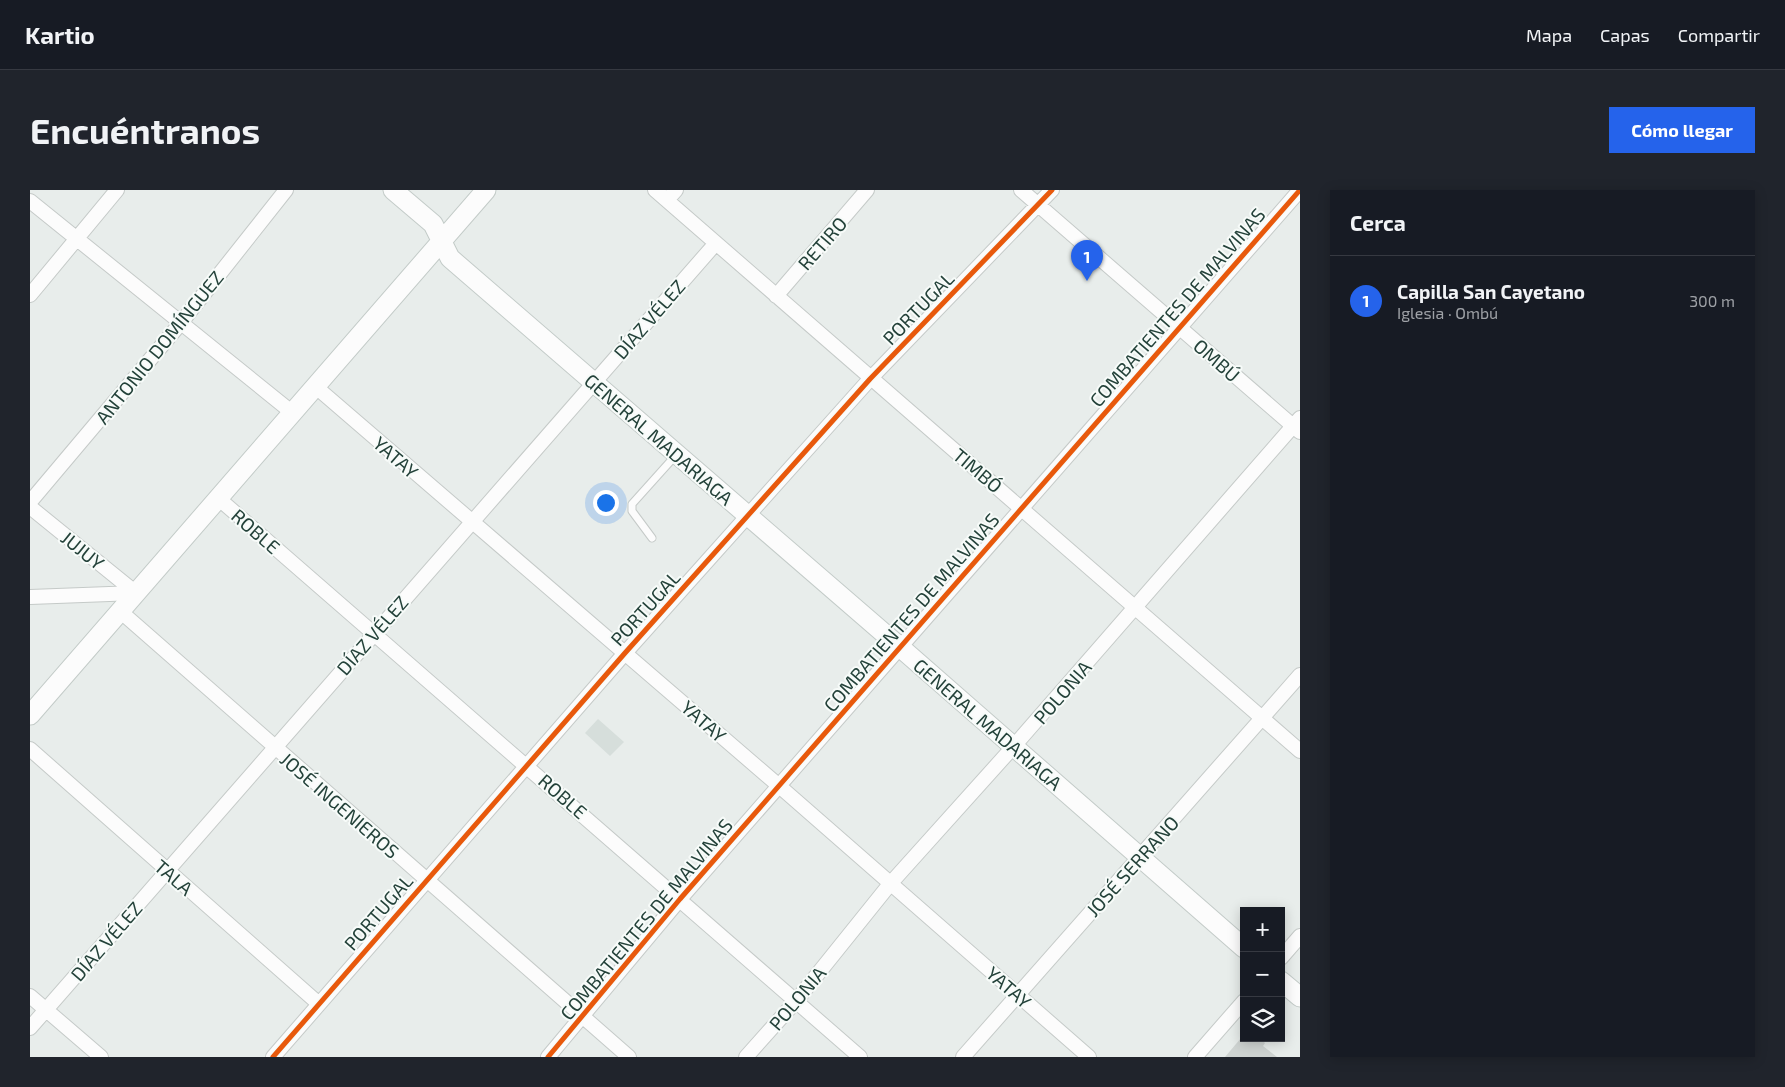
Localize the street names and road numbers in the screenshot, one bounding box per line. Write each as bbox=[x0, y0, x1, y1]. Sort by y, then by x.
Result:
street label: COMBATIENTES DE MALVINAS bbox=[1084, 203, 1270, 411]
street label: RETIRO bbox=[793, 212, 851, 274]
street label: ANTONIO DOMÍNGUEZ bbox=[90, 266, 228, 428]
street label: PORTUGAL bbox=[878, 267, 959, 349]
street label: DÍAZ VÉLEZ bbox=[608, 275, 690, 363]
street label: OMBÚ bbox=[1189, 334, 1245, 386]
street label: GENERAL MADARIAGA bbox=[580, 368, 738, 510]
street label: YATAY bbox=[369, 431, 423, 483]
street label: TIMBÓ bbox=[949, 443, 1007, 497]
street label: ROBLE bbox=[227, 504, 285, 558]
street label: COMBATIENTES DE MALVINAS bbox=[818, 508, 1004, 716]
street label: JUJUY bbox=[57, 526, 109, 574]
street label: PORTUGAL bbox=[605, 566, 685, 650]
street label: DÍAZ VÉLEZ bbox=[331, 591, 413, 679]
street label: GENERAL MADARIAGA bbox=[909, 653, 1067, 795]
street label: POLONIA bbox=[1028, 656, 1096, 728]
street label: YATAY bbox=[677, 695, 731, 747]
street label: JOSÉ INGENIEROS bbox=[276, 747, 404, 863]
street label: ROBLE bbox=[534, 769, 592, 823]
street label: JOSÉ SERRANO bbox=[1081, 811, 1183, 921]
street label: COMBATIENTES DE MALVINAS bbox=[555, 814, 737, 1024]
street label: TALA bbox=[150, 854, 198, 900]
street label: PORTUGAL bbox=[339, 869, 417, 955]
street label: DÍAZ VÉLEZ bbox=[65, 897, 147, 985]
street label: POLONIA bbox=[764, 961, 830, 1035]
street label: YATAY bbox=[982, 961, 1036, 1013]

